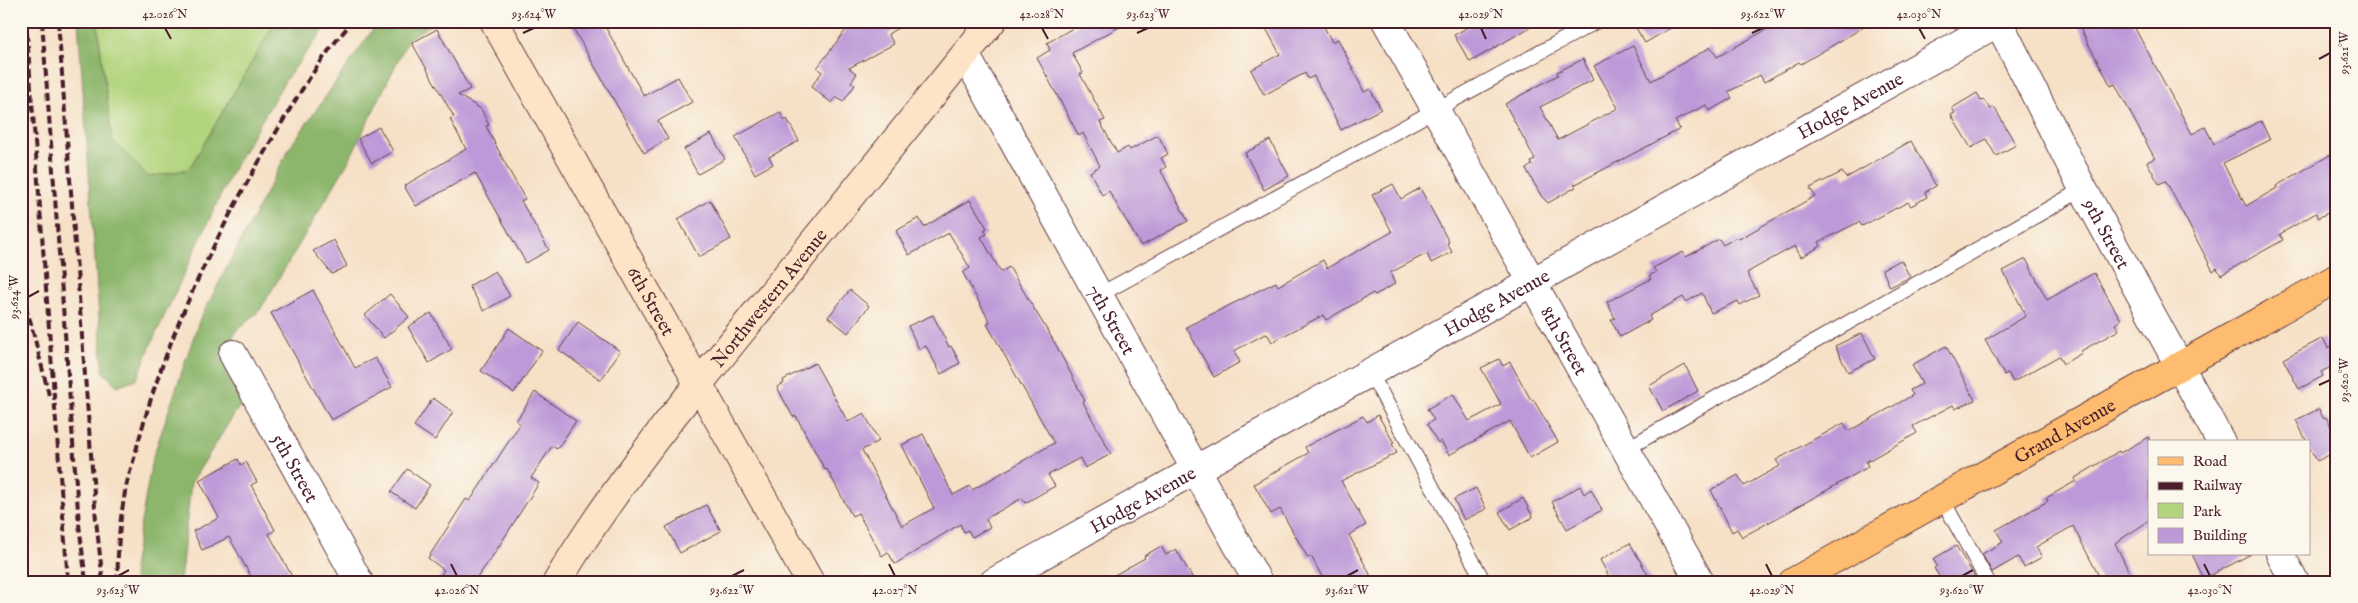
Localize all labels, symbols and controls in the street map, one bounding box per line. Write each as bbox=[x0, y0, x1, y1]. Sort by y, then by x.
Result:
text: 42.026°N bbox=[143, 7, 188, 22]
text: 93.624°W bbox=[511, 7, 557, 22]
text: 42.028°N bbox=[1020, 7, 1065, 22]
text: 93.623°W bbox=[1126, 7, 1170, 22]
text: 42.029°N bbox=[1458, 7, 1504, 22]
text: 93.622°W bbox=[1740, 7, 1785, 22]
text: 42.030°N bbox=[1897, 7, 1942, 22]
text: 93.621°W bbox=[2337, 31, 2352, 75]
street label: Hodge Avenue bbox=[1794, 67, 1909, 146]
street label: 9th Street bbox=[2076, 194, 2135, 274]
street label: Northwestern Avenue bbox=[707, 224, 834, 373]
street label: 6th Street bbox=[621, 263, 679, 341]
street label: Hodge Avenue bbox=[1440, 265, 1555, 343]
text: 93.624°W bbox=[7, 274, 22, 320]
street label: 7th Street bbox=[1081, 281, 1140, 360]
street label: 8th Street bbox=[1534, 303, 1592, 381]
text: 93.620°W bbox=[2337, 357, 2352, 403]
street label: Grand Avenue bbox=[2010, 394, 2121, 470]
street label: 5th Street bbox=[265, 430, 323, 508]
legend bbox=[2148, 440, 2310, 556]
text: Road bbox=[2193, 452, 2228, 471]
street label: Hodge Avenue bbox=[1086, 462, 1201, 540]
text: Railway bbox=[2193, 476, 2243, 495]
text: Park bbox=[2193, 502, 2223, 521]
text: Building bbox=[2193, 526, 2248, 545]
text: 93.623°W bbox=[96, 583, 140, 598]
text: 42.026°N bbox=[435, 583, 480, 598]
text: 93.622°W bbox=[709, 583, 754, 598]
text: 42.027°N bbox=[872, 583, 918, 598]
text: 93.621°W bbox=[1325, 583, 1369, 598]
text: 42.029°N bbox=[1749, 583, 1795, 598]
text: 93.620°W bbox=[1939, 583, 1985, 598]
text: 42.030°N bbox=[2188, 583, 2233, 598]

